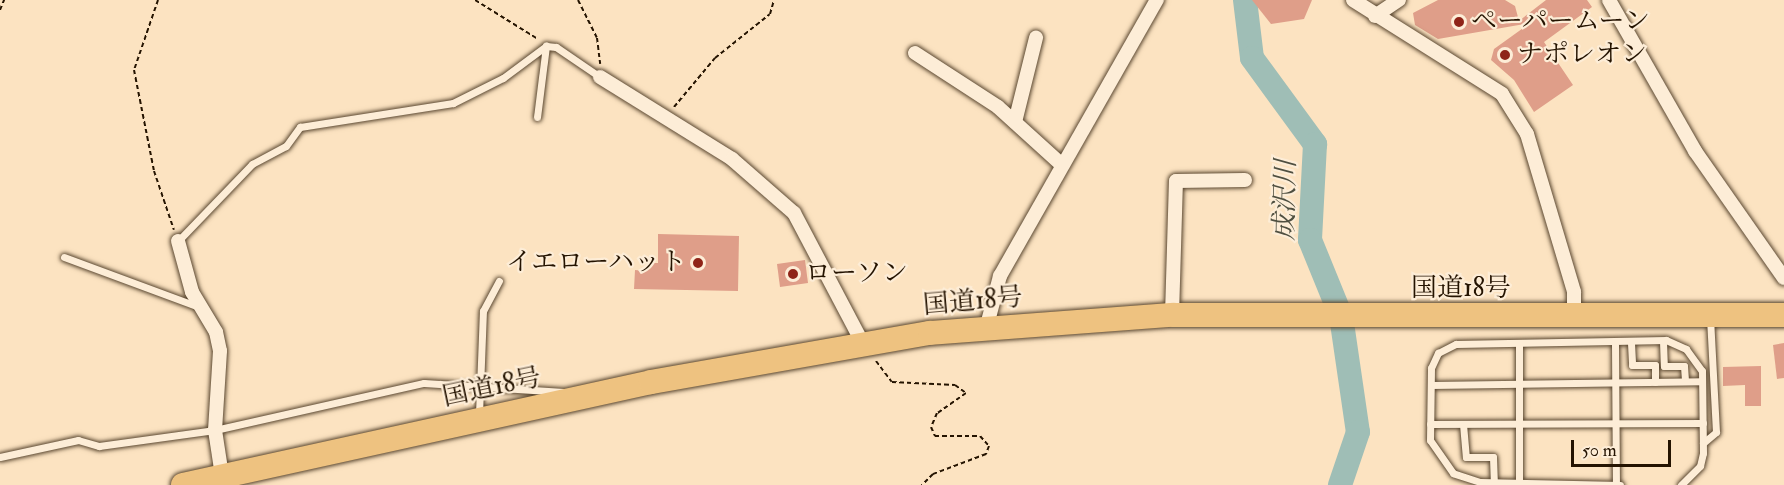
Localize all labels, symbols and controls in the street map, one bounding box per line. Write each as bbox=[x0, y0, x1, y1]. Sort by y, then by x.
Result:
place label: ペーパームーン bbox=[1471, 6, 1652, 38]
marker: ペーパームーン bbox=[1452, 15, 1466, 29]
place label: ナポレオン bbox=[1517, 39, 1647, 71]
marker: ナポレオン bbox=[1498, 48, 1512, 62]
water label: 成沢川 bbox=[1268, 159, 1302, 241]
place label: イエローハット bbox=[504, 247, 686, 279]
marker: イエローハット bbox=[691, 256, 705, 270]
place label: ローソン bbox=[805, 258, 909, 290]
marker: ローソン bbox=[786, 267, 800, 281]
street label: 国道18号 bbox=[1411, 273, 1511, 305]
street label: 国道18号 bbox=[922, 282, 1024, 322]
street label: 国道18号 bbox=[440, 362, 544, 414]
scale bar bbox=[1574, 428, 1674, 466]
text: 50 m bbox=[1582, 439, 1617, 462]

